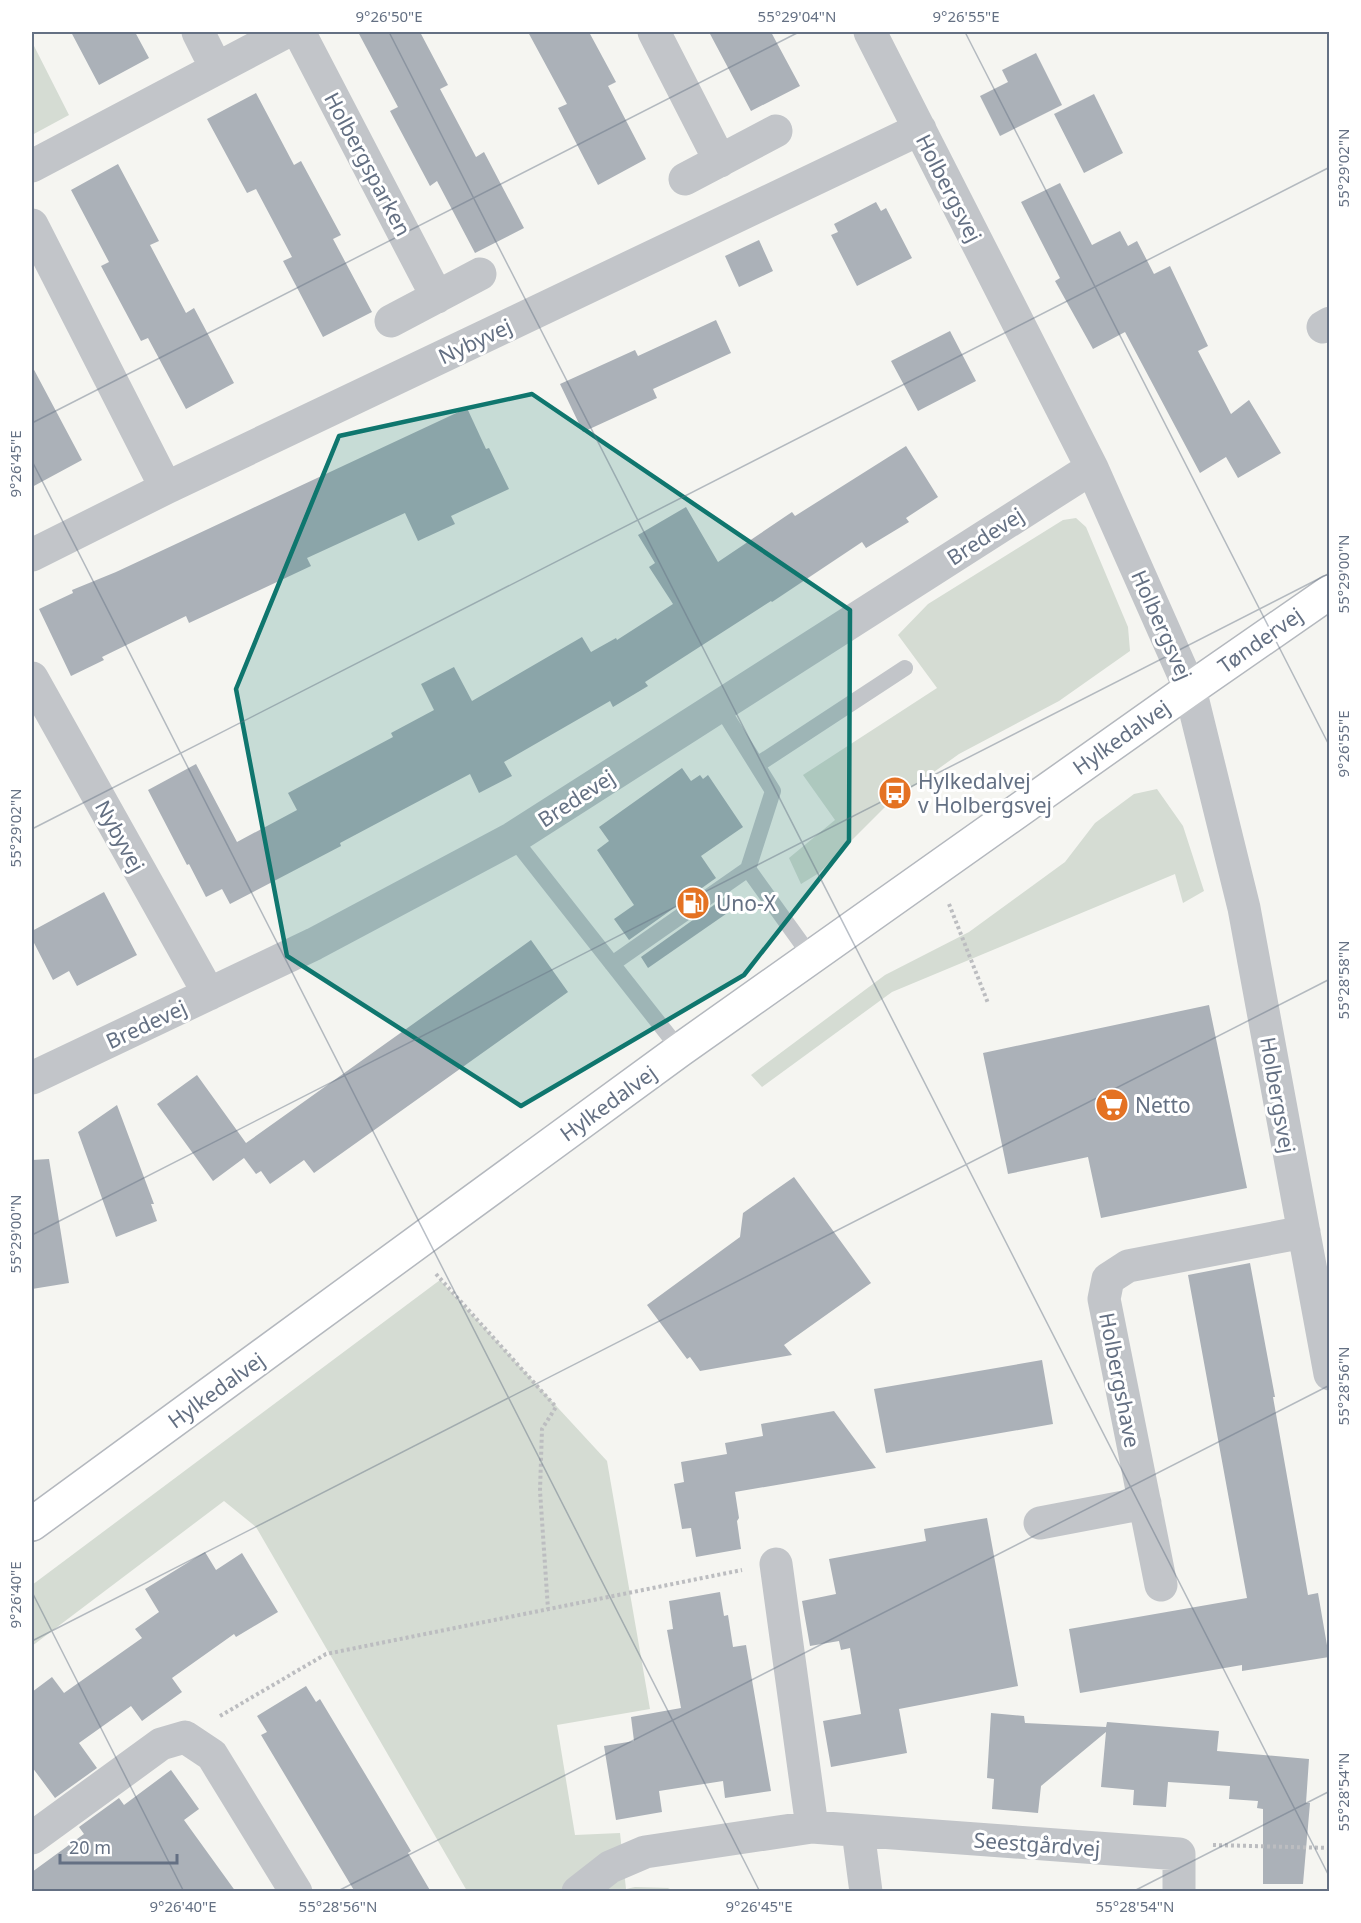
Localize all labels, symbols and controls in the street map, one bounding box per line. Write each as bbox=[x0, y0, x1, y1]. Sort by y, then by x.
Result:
text: 9°26'50"E bbox=[355, 6, 423, 26]
text: 55°29'04"N bbox=[758, 6, 836, 26]
text: 9°26'55"E bbox=[932, 6, 1000, 26]
street label: Holbergsparken bbox=[318, 87, 418, 241]
street label: Holbergsvej bbox=[910, 129, 988, 247]
text: 55°29'02"N bbox=[1333, 129, 1353, 207]
street label: Nybyvej bbox=[434, 312, 516, 370]
text: 9°26'45"E bbox=[5, 430, 25, 498]
street label: Bredevej bbox=[941, 501, 1029, 571]
text: 55°29'00"N bbox=[1333, 535, 1353, 613]
street label: Holbergsvej bbox=[1125, 565, 1199, 685]
street label: Tøndervej bbox=[1212, 601, 1308, 679]
street label: Hylkedalvej bbox=[1067, 693, 1175, 781]
text: 9°26'55"E bbox=[1333, 710, 1353, 778]
street label: Bredevej bbox=[532, 763, 620, 833]
place label: Hylkedalvej v Holbergsvej bbox=[918, 767, 1052, 819]
bus stop icon: Hylkedalvej v Holbergsvej bbox=[877, 775, 913, 811]
text: 55°29'02"N bbox=[5, 789, 25, 867]
street label: Nybyvej bbox=[89, 795, 151, 877]
fuel station icon: Uno-X bbox=[675, 885, 711, 921]
place label: Uno-X bbox=[716, 889, 777, 917]
text: 55°28'58"N bbox=[1333, 941, 1353, 1019]
street label: Bredevej bbox=[101, 993, 191, 1055]
street label: Holbergsvej bbox=[1254, 1035, 1302, 1155]
street label: Hylkedalvej bbox=[554, 1059, 662, 1147]
supermarket icon: Netto bbox=[1094, 1087, 1130, 1123]
place label: Netto bbox=[1135, 1091, 1191, 1119]
text: 55°29'00"N bbox=[5, 1195, 25, 1273]
street label: Holbergshave bbox=[1093, 1310, 1147, 1450]
street label: Hylkedalvej bbox=[162, 1346, 270, 1434]
text: 55°28'56"N bbox=[1333, 1347, 1353, 1425]
text: 9°26'40"E bbox=[5, 1561, 25, 1629]
text: 55°28'54"N bbox=[1333, 1753, 1353, 1831]
street label: Seestgårdvej bbox=[973, 1826, 1101, 1862]
scale bar bbox=[60, 1827, 177, 1865]
text: 20 m bbox=[69, 1835, 111, 1859]
text: 9°26'40"E bbox=[149, 1896, 217, 1916]
text: 55°28'56"N bbox=[299, 1896, 377, 1916]
text: 9°26'45"E bbox=[725, 1896, 793, 1916]
text: 55°28'54"N bbox=[1096, 1896, 1174, 1916]

